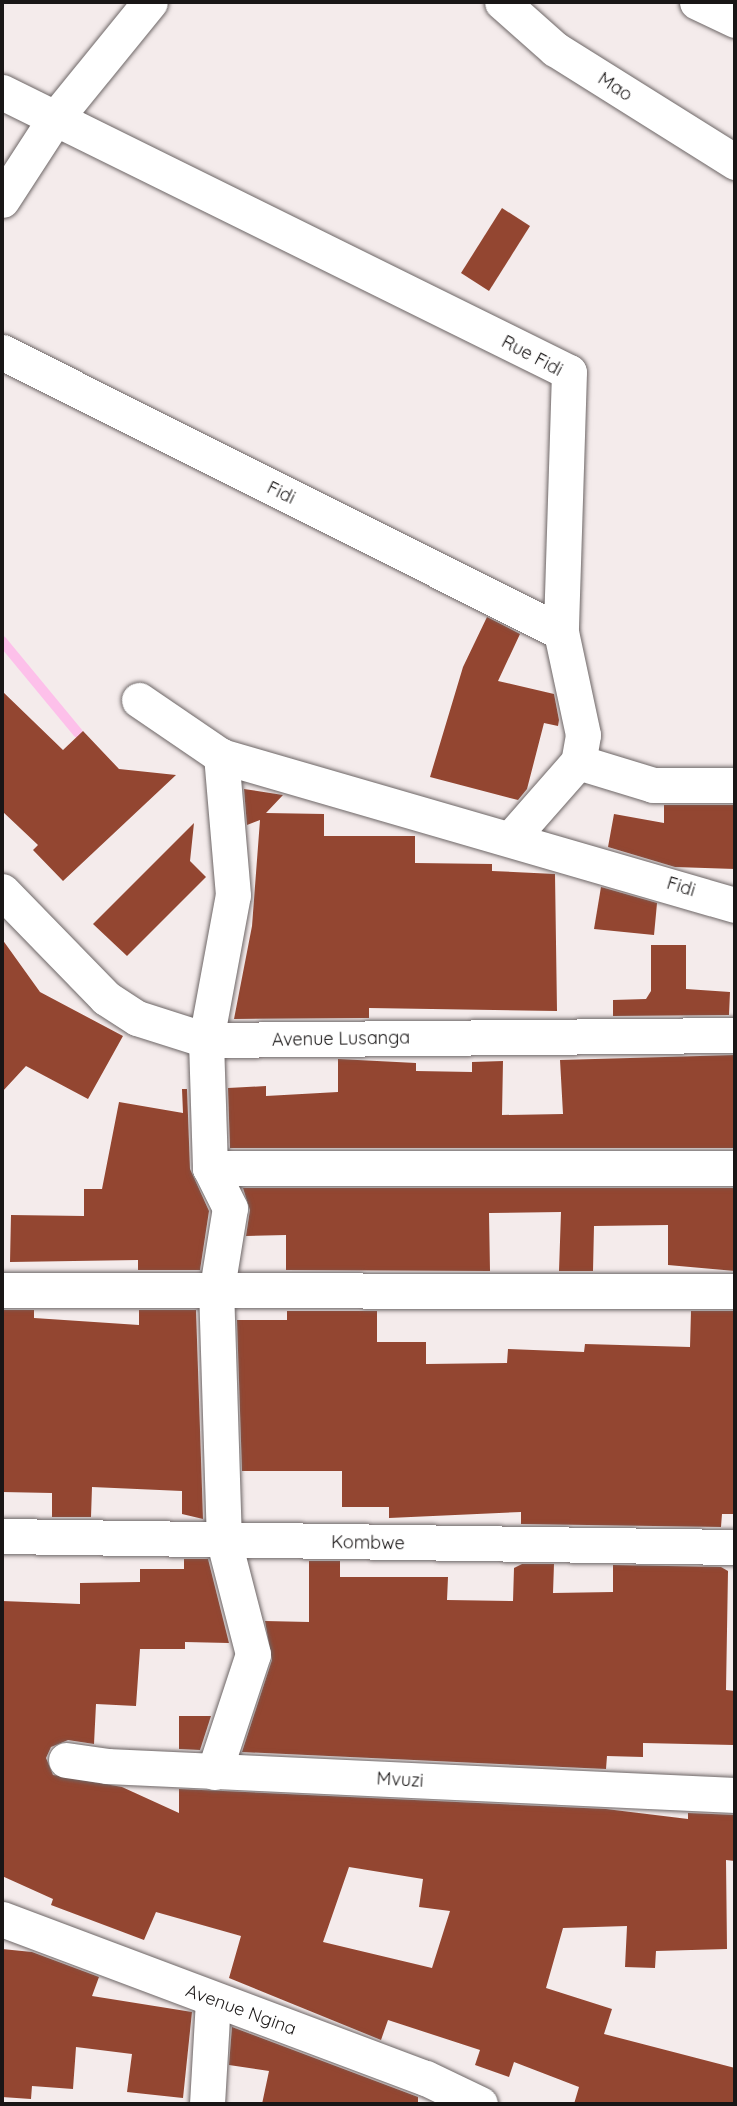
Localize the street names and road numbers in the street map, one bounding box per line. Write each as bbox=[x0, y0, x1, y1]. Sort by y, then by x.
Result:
street label: Mao bbox=[594, 68, 636, 106]
street label: Rue Fidi bbox=[498, 331, 566, 381]
street label: Fidi bbox=[263, 477, 299, 509]
street label: Fidi bbox=[664, 872, 698, 902]
street label: Avenue Lusanga bbox=[272, 1027, 410, 1051]
street label: Kombwe bbox=[331, 1532, 405, 1554]
street label: Mvuzi bbox=[376, 1768, 424, 1792]
street label: Avenue Ngina bbox=[183, 1980, 299, 2040]

